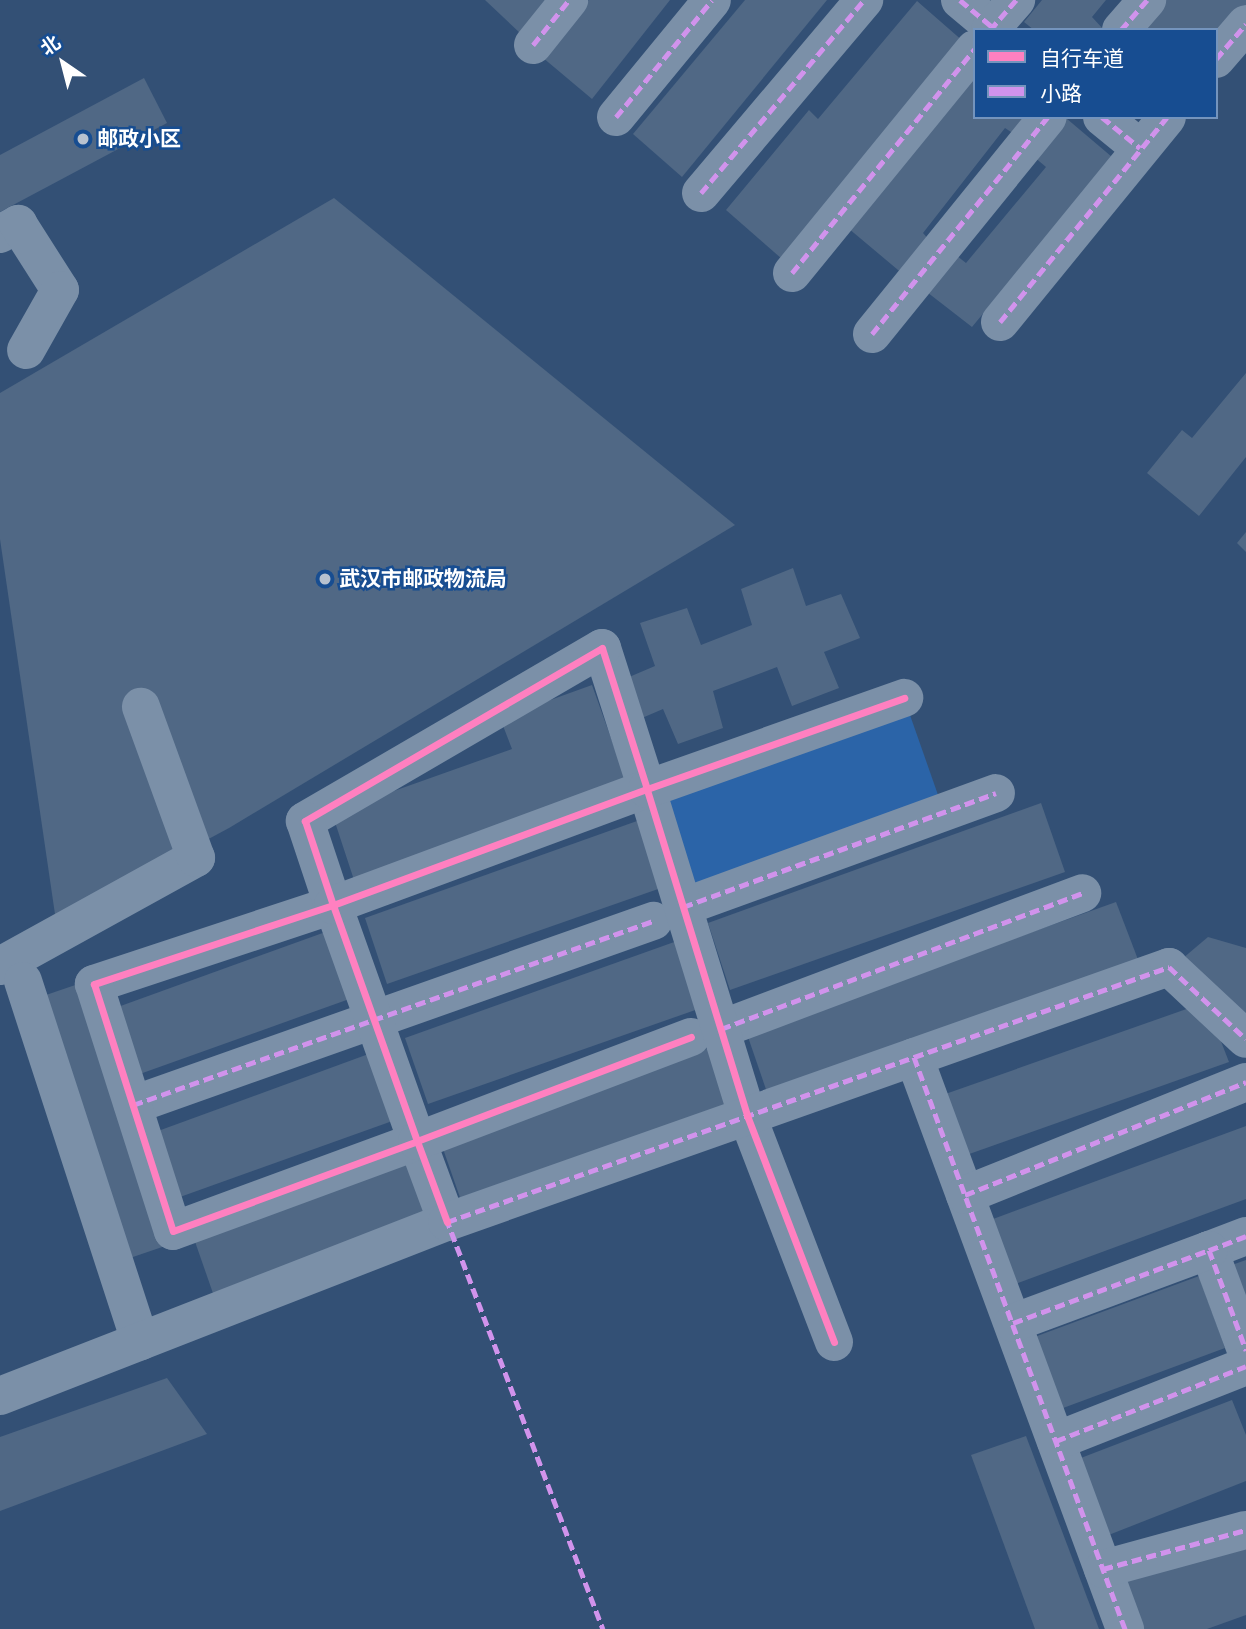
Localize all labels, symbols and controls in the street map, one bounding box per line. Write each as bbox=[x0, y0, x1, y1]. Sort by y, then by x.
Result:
north arrow bbox=[28, 28, 98, 98]
legend bbox=[973, 28, 1218, 119]
text: 北 bbox=[37, 31, 65, 60]
text: 自行车道 bbox=[1040, 47, 1124, 71]
text: 小路 bbox=[1040, 82, 1082, 106]
place label: 邮政小区 bbox=[97, 126, 181, 152]
marker: 邮政小区 bbox=[75, 131, 91, 147]
place label: 武汉市邮政物流局 bbox=[339, 566, 507, 592]
marker: 武汉市邮政物流局 bbox=[317, 571, 333, 587]

